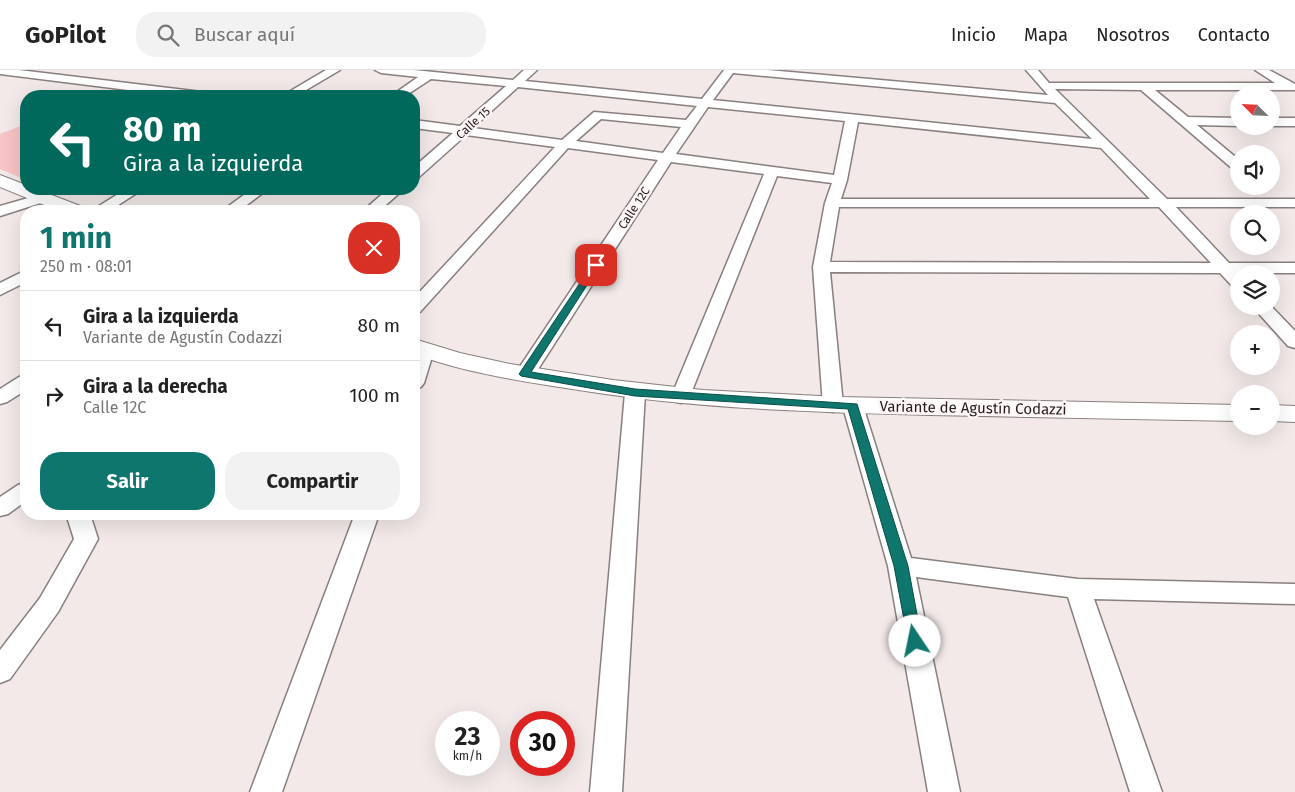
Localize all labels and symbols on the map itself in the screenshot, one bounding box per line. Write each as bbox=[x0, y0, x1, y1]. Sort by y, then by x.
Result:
north arrow bbox=[1230, 85, 1280, 135]
street label: Calle 15 bbox=[453, 104, 493, 142]
street label: Calle 12C bbox=[615, 184, 653, 232]
pin bbox=[575, 244, 617, 286]
street label: Variante de Agustín Codazzi bbox=[879, 397, 1067, 419]
position arrow bbox=[888, 614, 940, 666]
speed limit sign: 30 bbox=[510, 711, 575, 776]

